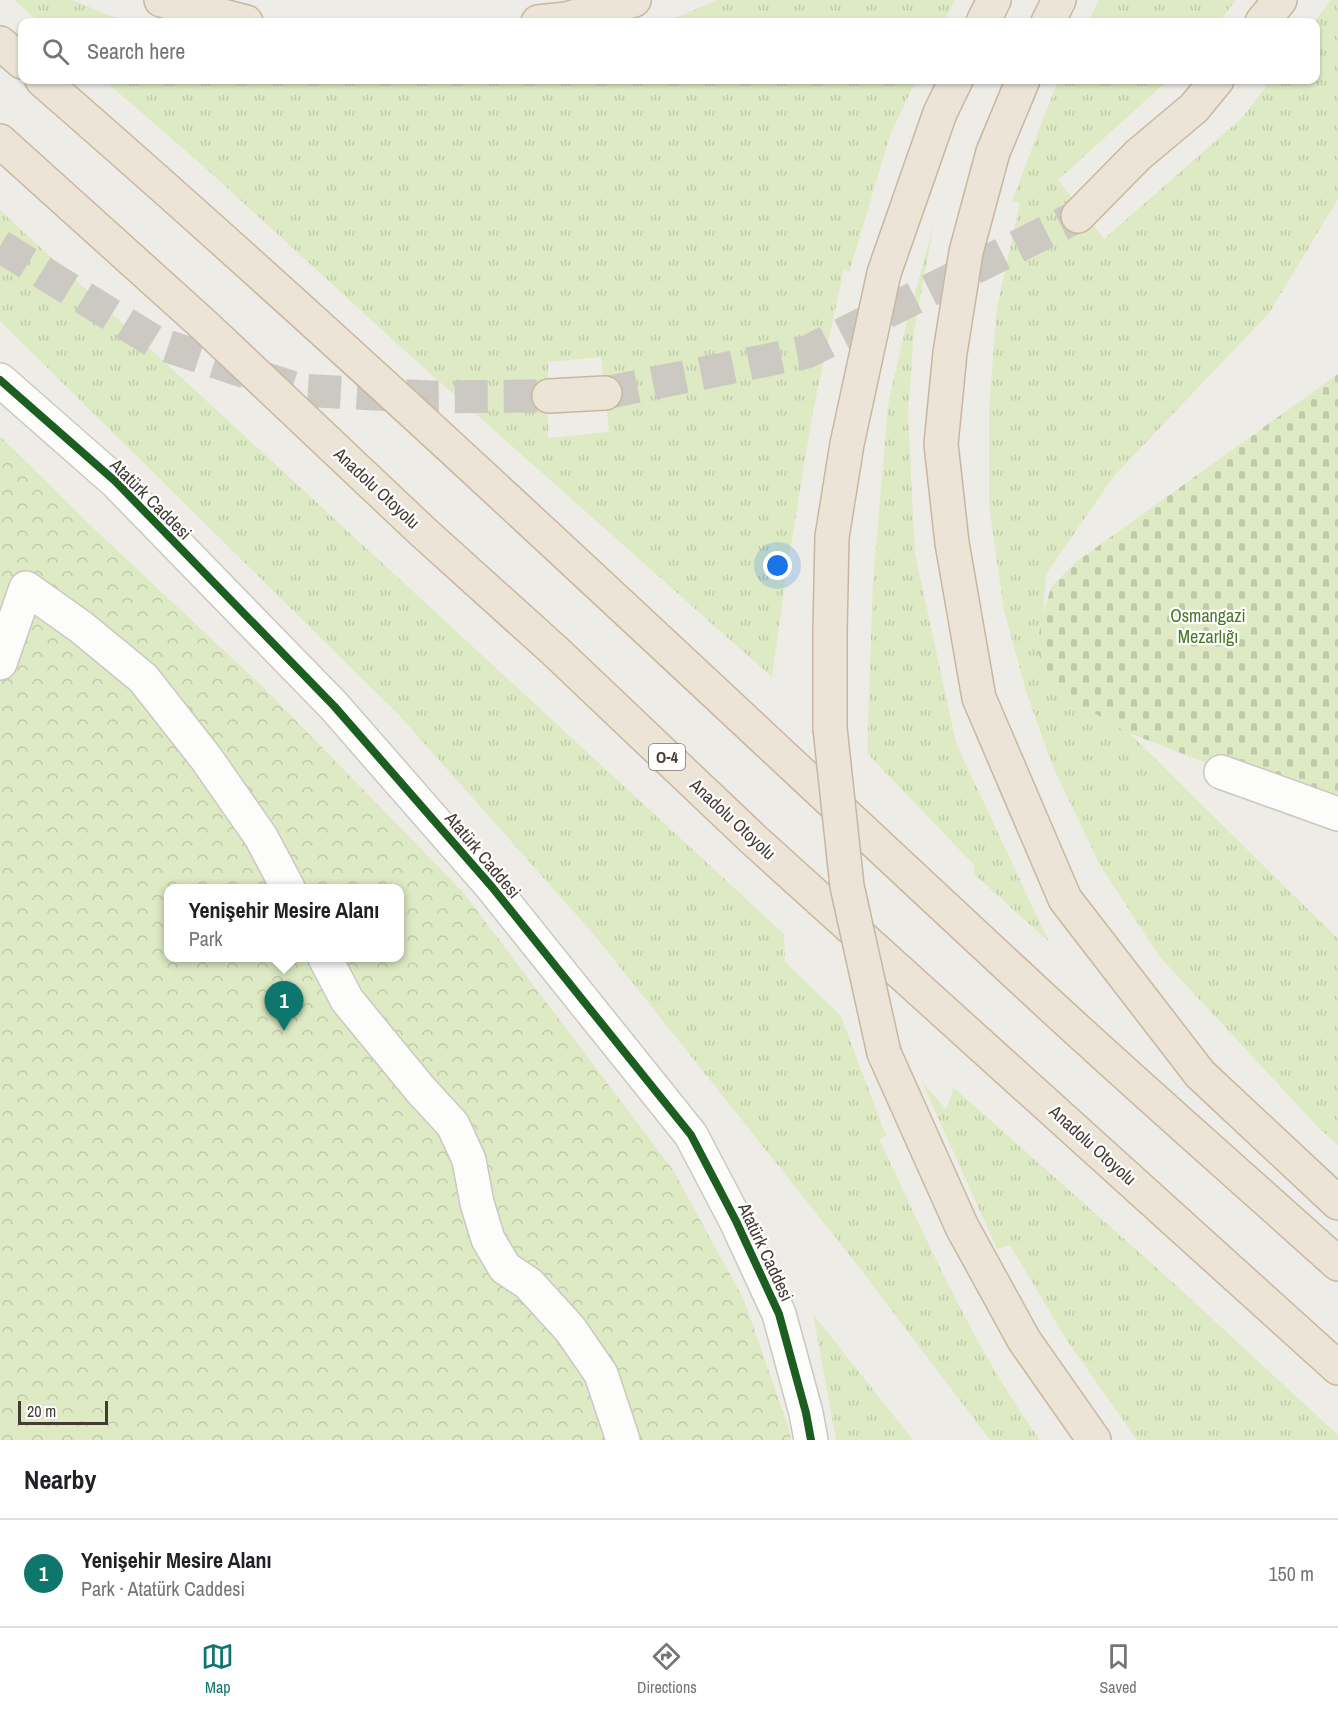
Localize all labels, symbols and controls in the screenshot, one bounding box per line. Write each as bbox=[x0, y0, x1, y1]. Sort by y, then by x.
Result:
search box bbox=[18, 18, 1320, 84]
icon: search bbox=[39, 35, 72, 68]
text: Search here bbox=[87, 36, 185, 66]
street label: Anadolu Otoyolu bbox=[328, 441, 425, 534]
street label: Atatürk Caddesi bbox=[104, 452, 197, 545]
your location bbox=[763, 551, 792, 580]
park label: Osmangazi Mezarlığı bbox=[1170, 603, 1246, 649]
road number: O-4 bbox=[649, 744, 685, 770]
street label: Anadolu Otoyolu bbox=[684, 772, 781, 865]
street label: Atatürk Caddesi bbox=[439, 806, 527, 904]
popup bbox=[164, 884, 404, 962]
text: Yenişehir Mesire Alanı bbox=[189, 895, 379, 925]
text: Park bbox=[189, 925, 222, 952]
pin: 1 bbox=[264, 982, 304, 1031]
street label: Anadolu Otoyolu bbox=[1043, 1099, 1142, 1191]
street label: Atatürk Caddesi bbox=[732, 1198, 800, 1305]
scale bar bbox=[18, 1398, 108, 1426]
text: 20 m bbox=[27, 1400, 56, 1422]
text: Nearby bbox=[24, 1462, 96, 1497]
text: Yenişehir Mesire Alanı bbox=[81, 1545, 272, 1575]
text: 1 bbox=[39, 1560, 48, 1587]
text: 150 m bbox=[1268, 1560, 1314, 1587]
text: Park · Atatürk Caddesi bbox=[81, 1575, 245, 1602]
tab: Map bbox=[201, 1640, 234, 1698]
tab: Directions bbox=[637, 1640, 697, 1698]
tab: Saved bbox=[1099, 1640, 1137, 1698]

